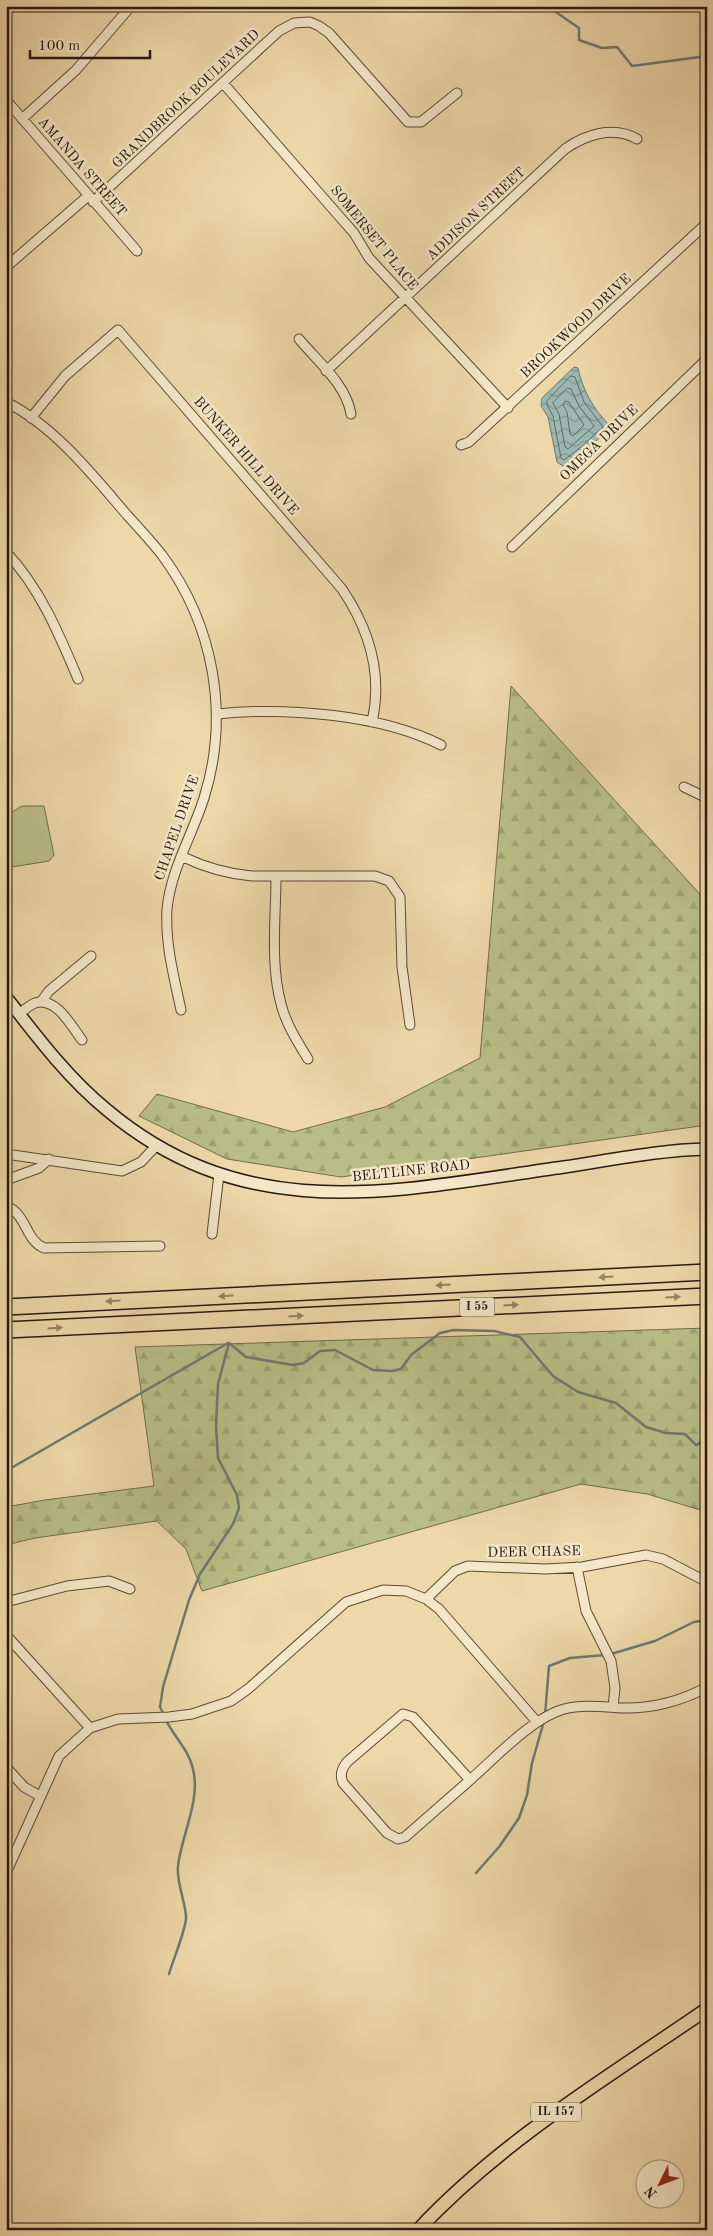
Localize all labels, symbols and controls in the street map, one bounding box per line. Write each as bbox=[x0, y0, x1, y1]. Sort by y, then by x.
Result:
street label: GRANDBROOK BOULEVARD bbox=[110, 27, 262, 171]
scale bar bbox=[30, 28, 150, 60]
text: 100 m bbox=[38, 39, 80, 54]
street label: AMANDA STREET bbox=[35, 115, 129, 219]
street label: ADDISON STREET bbox=[424, 165, 528, 263]
street label: SOMERSET PLACE bbox=[328, 183, 420, 293]
street label: BROOKWOOD DRIVE bbox=[518, 271, 634, 381]
street label: BUNKER HILL DRIVE bbox=[191, 394, 301, 518]
street label: OMEGA DRIVE bbox=[557, 402, 641, 484]
street label: CHAPEL DRIVE bbox=[152, 773, 202, 883]
street label: BELTLINE ROAD bbox=[351, 1158, 471, 1184]
one-way arrow bbox=[597, 1274, 613, 1282]
one-way arrow bbox=[435, 1282, 451, 1290]
one-way arrow bbox=[218, 1292, 234, 1300]
one-way arrow bbox=[666, 1293, 682, 1301]
one-way arrow bbox=[105, 1298, 121, 1306]
road number: I 55 bbox=[460, 1298, 494, 1316]
one-way arrow bbox=[503, 1301, 519, 1309]
one-way arrow bbox=[288, 1311, 304, 1319]
one-way arrow bbox=[47, 1323, 63, 1331]
street label: DEER CHASE bbox=[487, 1544, 581, 1560]
road number: IL 157 bbox=[531, 2102, 581, 2122]
north arrow bbox=[636, 2158, 686, 2208]
text: N bbox=[642, 2183, 660, 2201]

